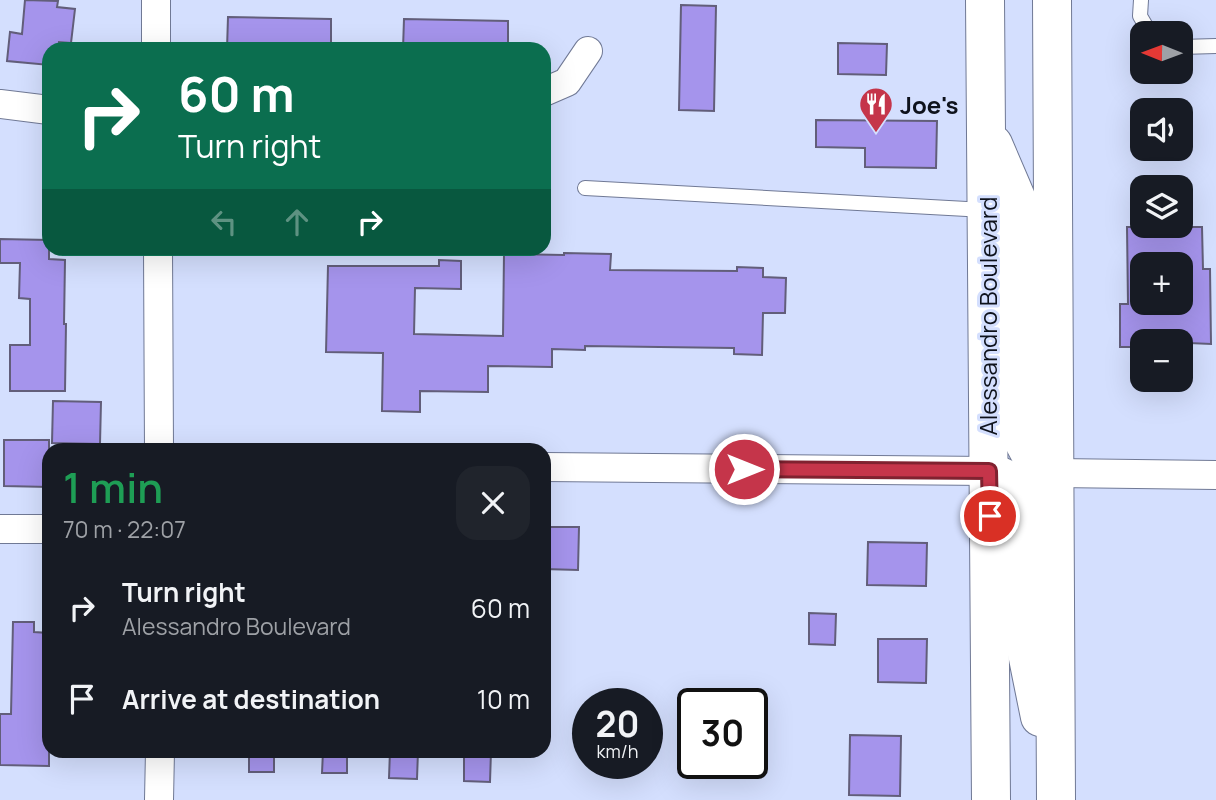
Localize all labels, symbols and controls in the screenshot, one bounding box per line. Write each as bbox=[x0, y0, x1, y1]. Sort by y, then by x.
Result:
north arrow bbox=[1130, 21, 1194, 84]
map controls bbox=[1130, 21, 1193, 392]
text: 60 m bbox=[178, 60, 295, 127]
icon: right bbox=[63, 70, 154, 161]
restaurant icon: Joe's bbox=[857, 85, 895, 134]
place label: Joe's bbox=[900, 88, 959, 121]
button: sound bbox=[1130, 98, 1193, 161]
text: Turn right bbox=[178, 124, 321, 168]
button: layers bbox=[1130, 175, 1193, 238]
street label: Alessandro Boulevard bbox=[971, 197, 1004, 435]
icon: left bbox=[205, 203, 243, 241]
icon: ahead bbox=[278, 203, 316, 241]
icon: right bbox=[351, 203, 389, 241]
button: + bbox=[1130, 252, 1193, 315]
button: − bbox=[1130, 329, 1193, 392]
position arrow bbox=[707, 432, 781, 506]
text: 1 min bbox=[63, 458, 163, 516]
button: close bbox=[456, 466, 530, 540]
pin bbox=[960, 486, 1020, 546]
icon: arrive bbox=[971, 497, 1009, 535]
text: 70 m · 22:07 bbox=[63, 513, 186, 545]
text: Turn right bbox=[122, 574, 246, 610]
icon: right bbox=[63, 589, 101, 627]
text: 60 m bbox=[471, 590, 530, 626]
text: Alessandro Boulevard bbox=[122, 610, 351, 642]
icon: arrive bbox=[63, 680, 101, 718]
text: Arrive at destination bbox=[122, 681, 380, 717]
text: 10 m bbox=[477, 681, 530, 717]
speed limit sign: 30 bbox=[677, 688, 768, 779]
text: 20 bbox=[596, 700, 639, 748]
text: km/h bbox=[597, 739, 638, 763]

